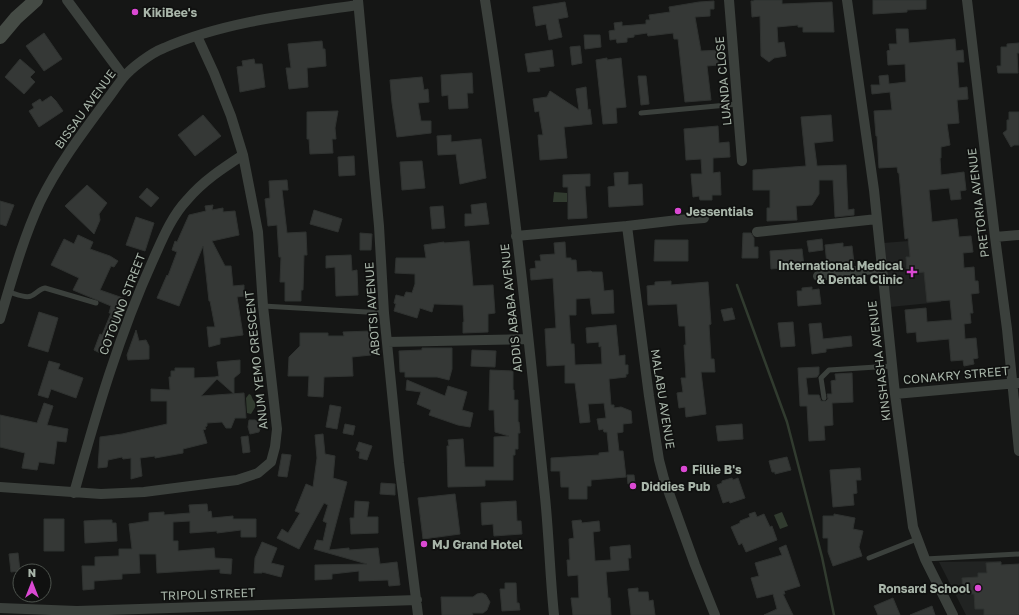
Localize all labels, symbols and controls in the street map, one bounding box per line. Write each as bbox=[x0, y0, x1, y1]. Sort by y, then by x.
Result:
place label: KikiBee's bbox=[143, 5, 198, 20]
marker: KikiBee's bbox=[130, 7, 140, 17]
street label: LUANDA CLOSE bbox=[712, 36, 734, 126]
street label: BISSAU AVENUE bbox=[51, 67, 119, 151]
street label: PRETORIA AVENUE bbox=[964, 147, 992, 259]
place label: Jessentials bbox=[686, 204, 754, 219]
marker: Jessentials bbox=[673, 206, 683, 216]
street label: ADDIS ABABA AVENUE bbox=[497, 243, 525, 373]
street label: COTOUNO STREET bbox=[96, 250, 149, 357]
place label: International Medical & Dental Clinic bbox=[778, 258, 903, 287]
street label: ABOTSI AVENUE bbox=[361, 262, 383, 356]
marker: International Medical & Dental Clinic bbox=[906, 266, 918, 278]
street label: ANUM YEMO CRESCENT bbox=[241, 289, 271, 430]
street label: KINSHASHA AVENUE bbox=[864, 300, 894, 422]
street label: MALABU AVENUE bbox=[648, 348, 678, 450]
street label: CONAKRY STREET bbox=[902, 363, 1010, 387]
place label: Fillie B's bbox=[692, 462, 742, 477]
marker: Fillie B's bbox=[679, 464, 689, 474]
place label: Diddies Pub bbox=[641, 479, 711, 494]
marker: Diddies Pub bbox=[628, 481, 638, 491]
place label: MJ Grand Hotel bbox=[432, 537, 523, 552]
marker: MJ Grand Hotel bbox=[419, 539, 429, 549]
north arrow bbox=[12, 563, 52, 603]
text: N bbox=[28, 566, 36, 579]
place label: Ronsard School bbox=[878, 581, 970, 596]
marker: Ronsard School bbox=[973, 583, 983, 593]
street label: TRIPOLI STREET bbox=[160, 585, 256, 603]

